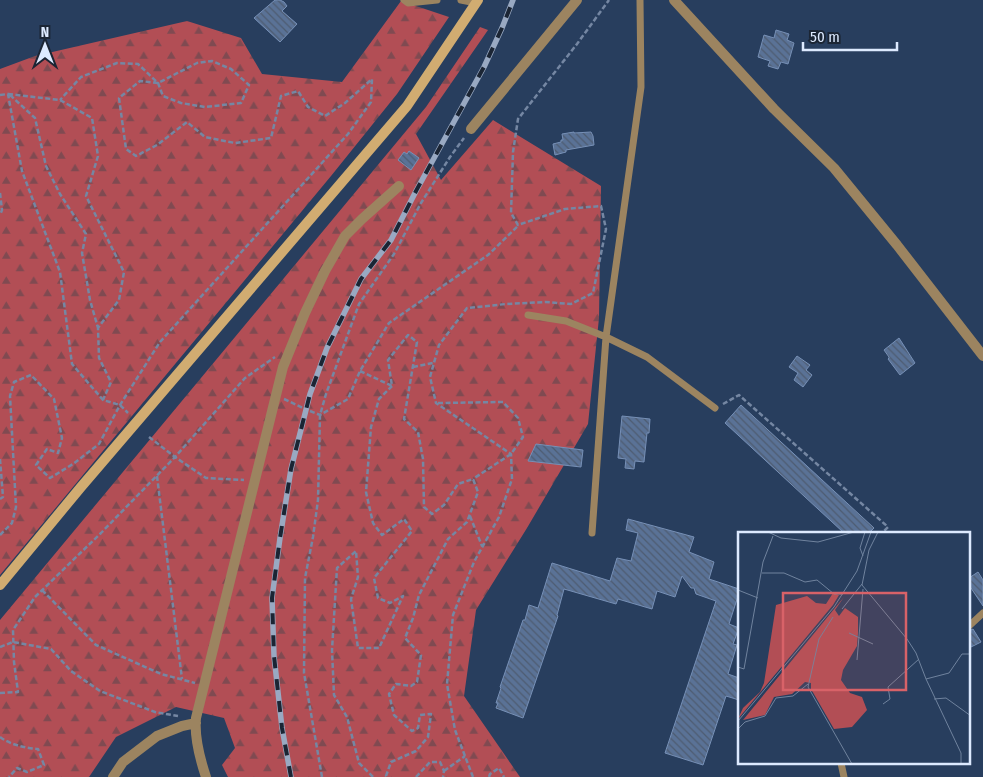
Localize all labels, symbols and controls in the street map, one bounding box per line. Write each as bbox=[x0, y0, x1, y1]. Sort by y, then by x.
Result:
north arrow bbox=[20, 20, 70, 70]
scale bar bbox=[803, 20, 897, 52]
text: N bbox=[41, 24, 49, 41]
text: 50 m bbox=[810, 28, 840, 46]
inset map bbox=[738, 532, 970, 764]

